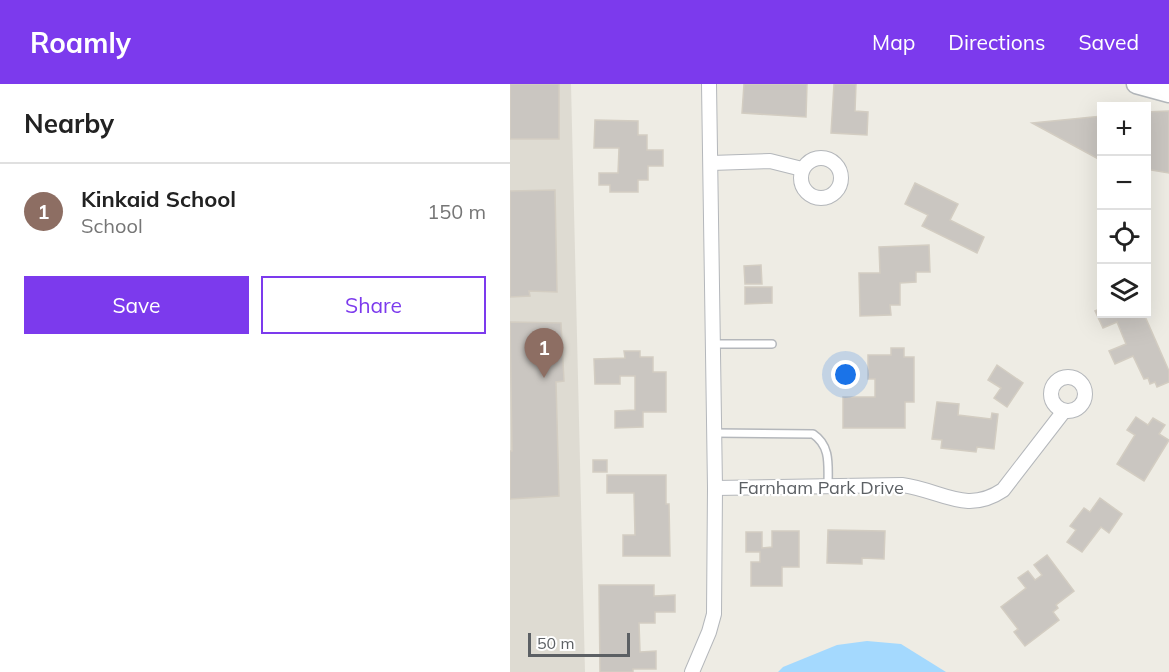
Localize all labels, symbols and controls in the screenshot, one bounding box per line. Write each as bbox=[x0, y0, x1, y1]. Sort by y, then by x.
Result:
text: Roamly bbox=[30, 25, 131, 60]
text: Map bbox=[872, 29, 915, 55]
text: Directions bbox=[948, 29, 1045, 55]
text: Saved bbox=[1078, 29, 1139, 55]
map controls bbox=[1097, 102, 1151, 318]
button: + bbox=[1097, 102, 1151, 156]
text: Nearby bbox=[24, 107, 114, 140]
button: − bbox=[1097, 156, 1151, 210]
text: Kinkaid School bbox=[81, 185, 236, 213]
text: 1 bbox=[38, 199, 50, 224]
text: 150 m bbox=[427, 199, 486, 224]
button: locate bbox=[1097, 210, 1151, 264]
text: School bbox=[81, 213, 143, 238]
button: layers bbox=[1097, 264, 1151, 318]
button: Save bbox=[24, 276, 249, 334]
button: Share bbox=[261, 276, 486, 334]
pin: 1 bbox=[525, 328, 564, 378]
your location bbox=[831, 360, 860, 389]
street label: Farnham Park Drive bbox=[738, 476, 904, 499]
scale bar bbox=[528, 630, 630, 658]
text: 50 m bbox=[537, 633, 574, 653]

